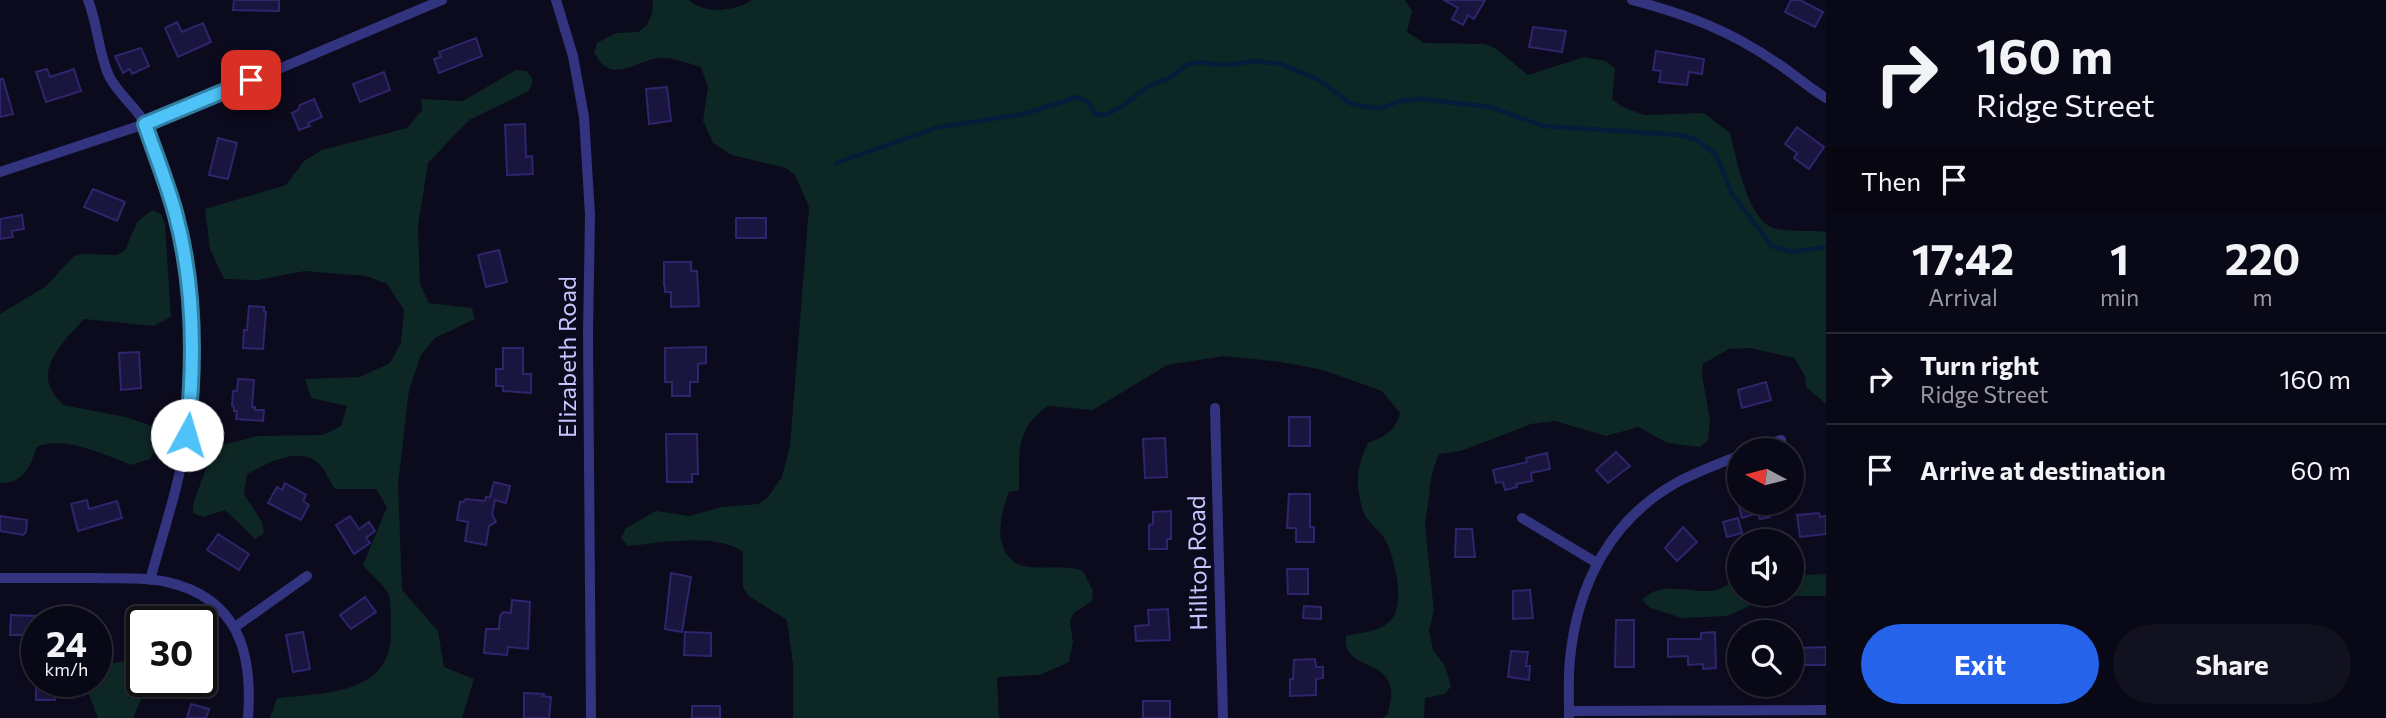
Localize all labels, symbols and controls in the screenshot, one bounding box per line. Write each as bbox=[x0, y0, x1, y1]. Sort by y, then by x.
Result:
text: 160 m bbox=[1976, 24, 2113, 84]
icon: right bbox=[1861, 28, 1952, 119]
pin bbox=[221, 50, 281, 110]
icon: arrive bbox=[232, 61, 270, 99]
text: Ridge Street bbox=[1976, 84, 2155, 124]
icon: arrive bbox=[1935, 161, 1973, 199]
text: Then bbox=[1861, 165, 1921, 196]
text: 17:42 bbox=[1912, 232, 2014, 284]
text: 1 bbox=[2110, 232, 2129, 284]
text: 220 bbox=[2225, 232, 2300, 284]
street label: Elizabeth Road bbox=[552, 276, 581, 438]
text: Arrival bbox=[1928, 283, 1998, 311]
text: min bbox=[2100, 283, 2139, 311]
text: m bbox=[2253, 283, 2273, 311]
text: Turn right bbox=[1920, 349, 2039, 380]
icon: right bbox=[1861, 360, 1899, 398]
text: 160 m bbox=[2279, 363, 2351, 394]
text: Ridge Street bbox=[1920, 380, 2048, 408]
position arrow bbox=[150, 398, 224, 472]
north arrow bbox=[1727, 438, 1804, 514]
map controls bbox=[1727, 438, 1804, 697]
icon: arrive bbox=[1861, 451, 1899, 489]
text: Arrive at destination bbox=[1920, 454, 2166, 485]
text: 60 m bbox=[2291, 454, 2351, 485]
street label: Hilltop Road bbox=[1181, 495, 1212, 631]
button: sound bbox=[1727, 529, 1804, 606]
speed limit sign: 30 bbox=[126, 606, 217, 697]
button: search bbox=[1727, 620, 1804, 697]
text: 24 bbox=[46, 621, 87, 664]
button: Exit bbox=[1861, 624, 2099, 704]
button: Share bbox=[2113, 624, 2351, 704]
text: km/h bbox=[45, 658, 88, 680]

